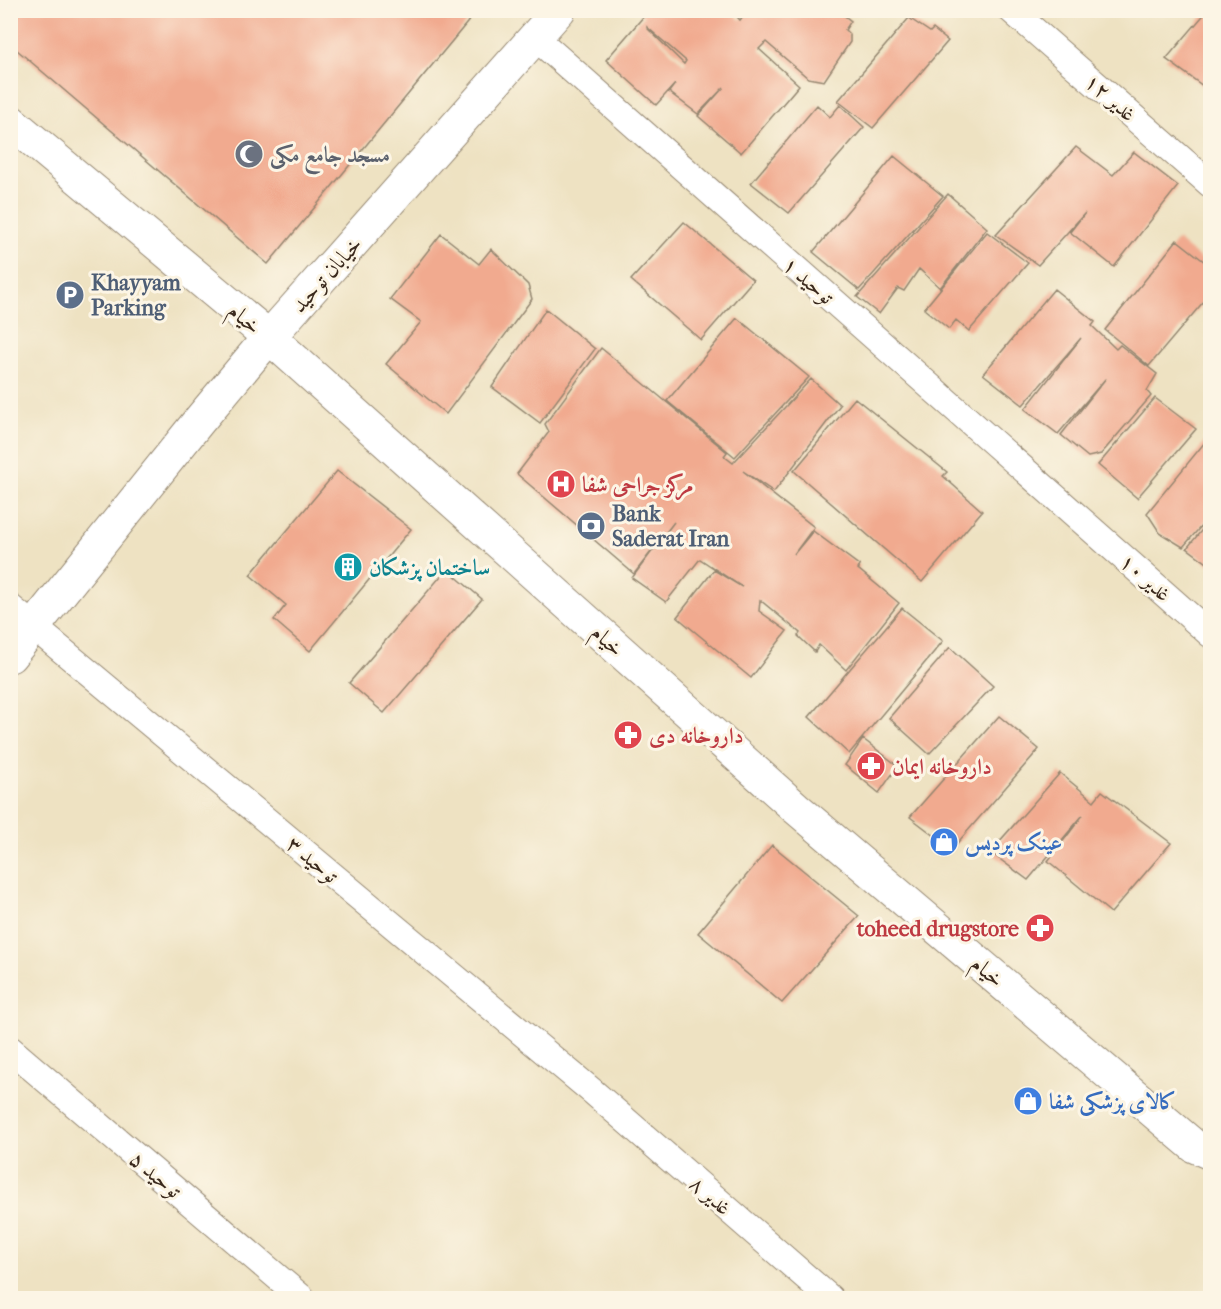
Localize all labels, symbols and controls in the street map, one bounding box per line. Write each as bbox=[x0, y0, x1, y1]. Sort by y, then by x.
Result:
street label: غدیر ۱۲ bbox=[1079, 68, 1141, 127]
mosque icon: مسجد جامع مکی bbox=[233, 138, 265, 170]
place label: مسجد جامع مکی bbox=[270, 142, 390, 175]
street label: خیابان توحید bbox=[286, 231, 368, 318]
street label: توحید ۱ bbox=[777, 251, 840, 311]
place label: Khayyam Parking bbox=[91, 270, 182, 321]
parking icon: Khayyam Parking bbox=[54, 279, 86, 311]
street label: خیام bbox=[219, 298, 266, 344]
hospital icon: مرکز جراحی شفا bbox=[545, 468, 577, 500]
place label: مرکز جراحی شفا bbox=[582, 472, 693, 501]
place label: Bank Saderat Iran bbox=[612, 501, 730, 552]
bank icon: Bank Saderat Iran bbox=[575, 510, 607, 542]
street label: غدیر ۱۰ bbox=[1114, 548, 1176, 607]
building icon: ساختمان پزشکان bbox=[332, 551, 364, 583]
place label: ساختمان پزشکان bbox=[369, 555, 490, 582]
street label: خیام bbox=[582, 619, 629, 666]
pharmacy icon: داروخانه دی bbox=[612, 719, 644, 751]
place label: داروخانه دی bbox=[649, 723, 744, 749]
pharmacy icon: داروخانه ایمان bbox=[855, 750, 887, 782]
place label: داروخانه ایمان bbox=[892, 754, 992, 780]
shop icon: عینک پردیس bbox=[928, 826, 960, 858]
place label: عینک پردیس bbox=[965, 830, 1062, 857]
street label: توحید ۳ bbox=[281, 831, 344, 889]
pharmacy icon: toheed drugstore bbox=[1024, 912, 1056, 944]
place label: toheed drugstore bbox=[856, 916, 1019, 942]
street label: خیام bbox=[962, 951, 1009, 997]
shop icon: کالای پزشکی شفا bbox=[1012, 1085, 1044, 1117]
place label: کالای پزشکی شفا bbox=[1049, 1089, 1176, 1116]
street label: توحید ۵ bbox=[124, 1146, 187, 1204]
street label: غدیر ۸ bbox=[684, 1171, 737, 1221]

